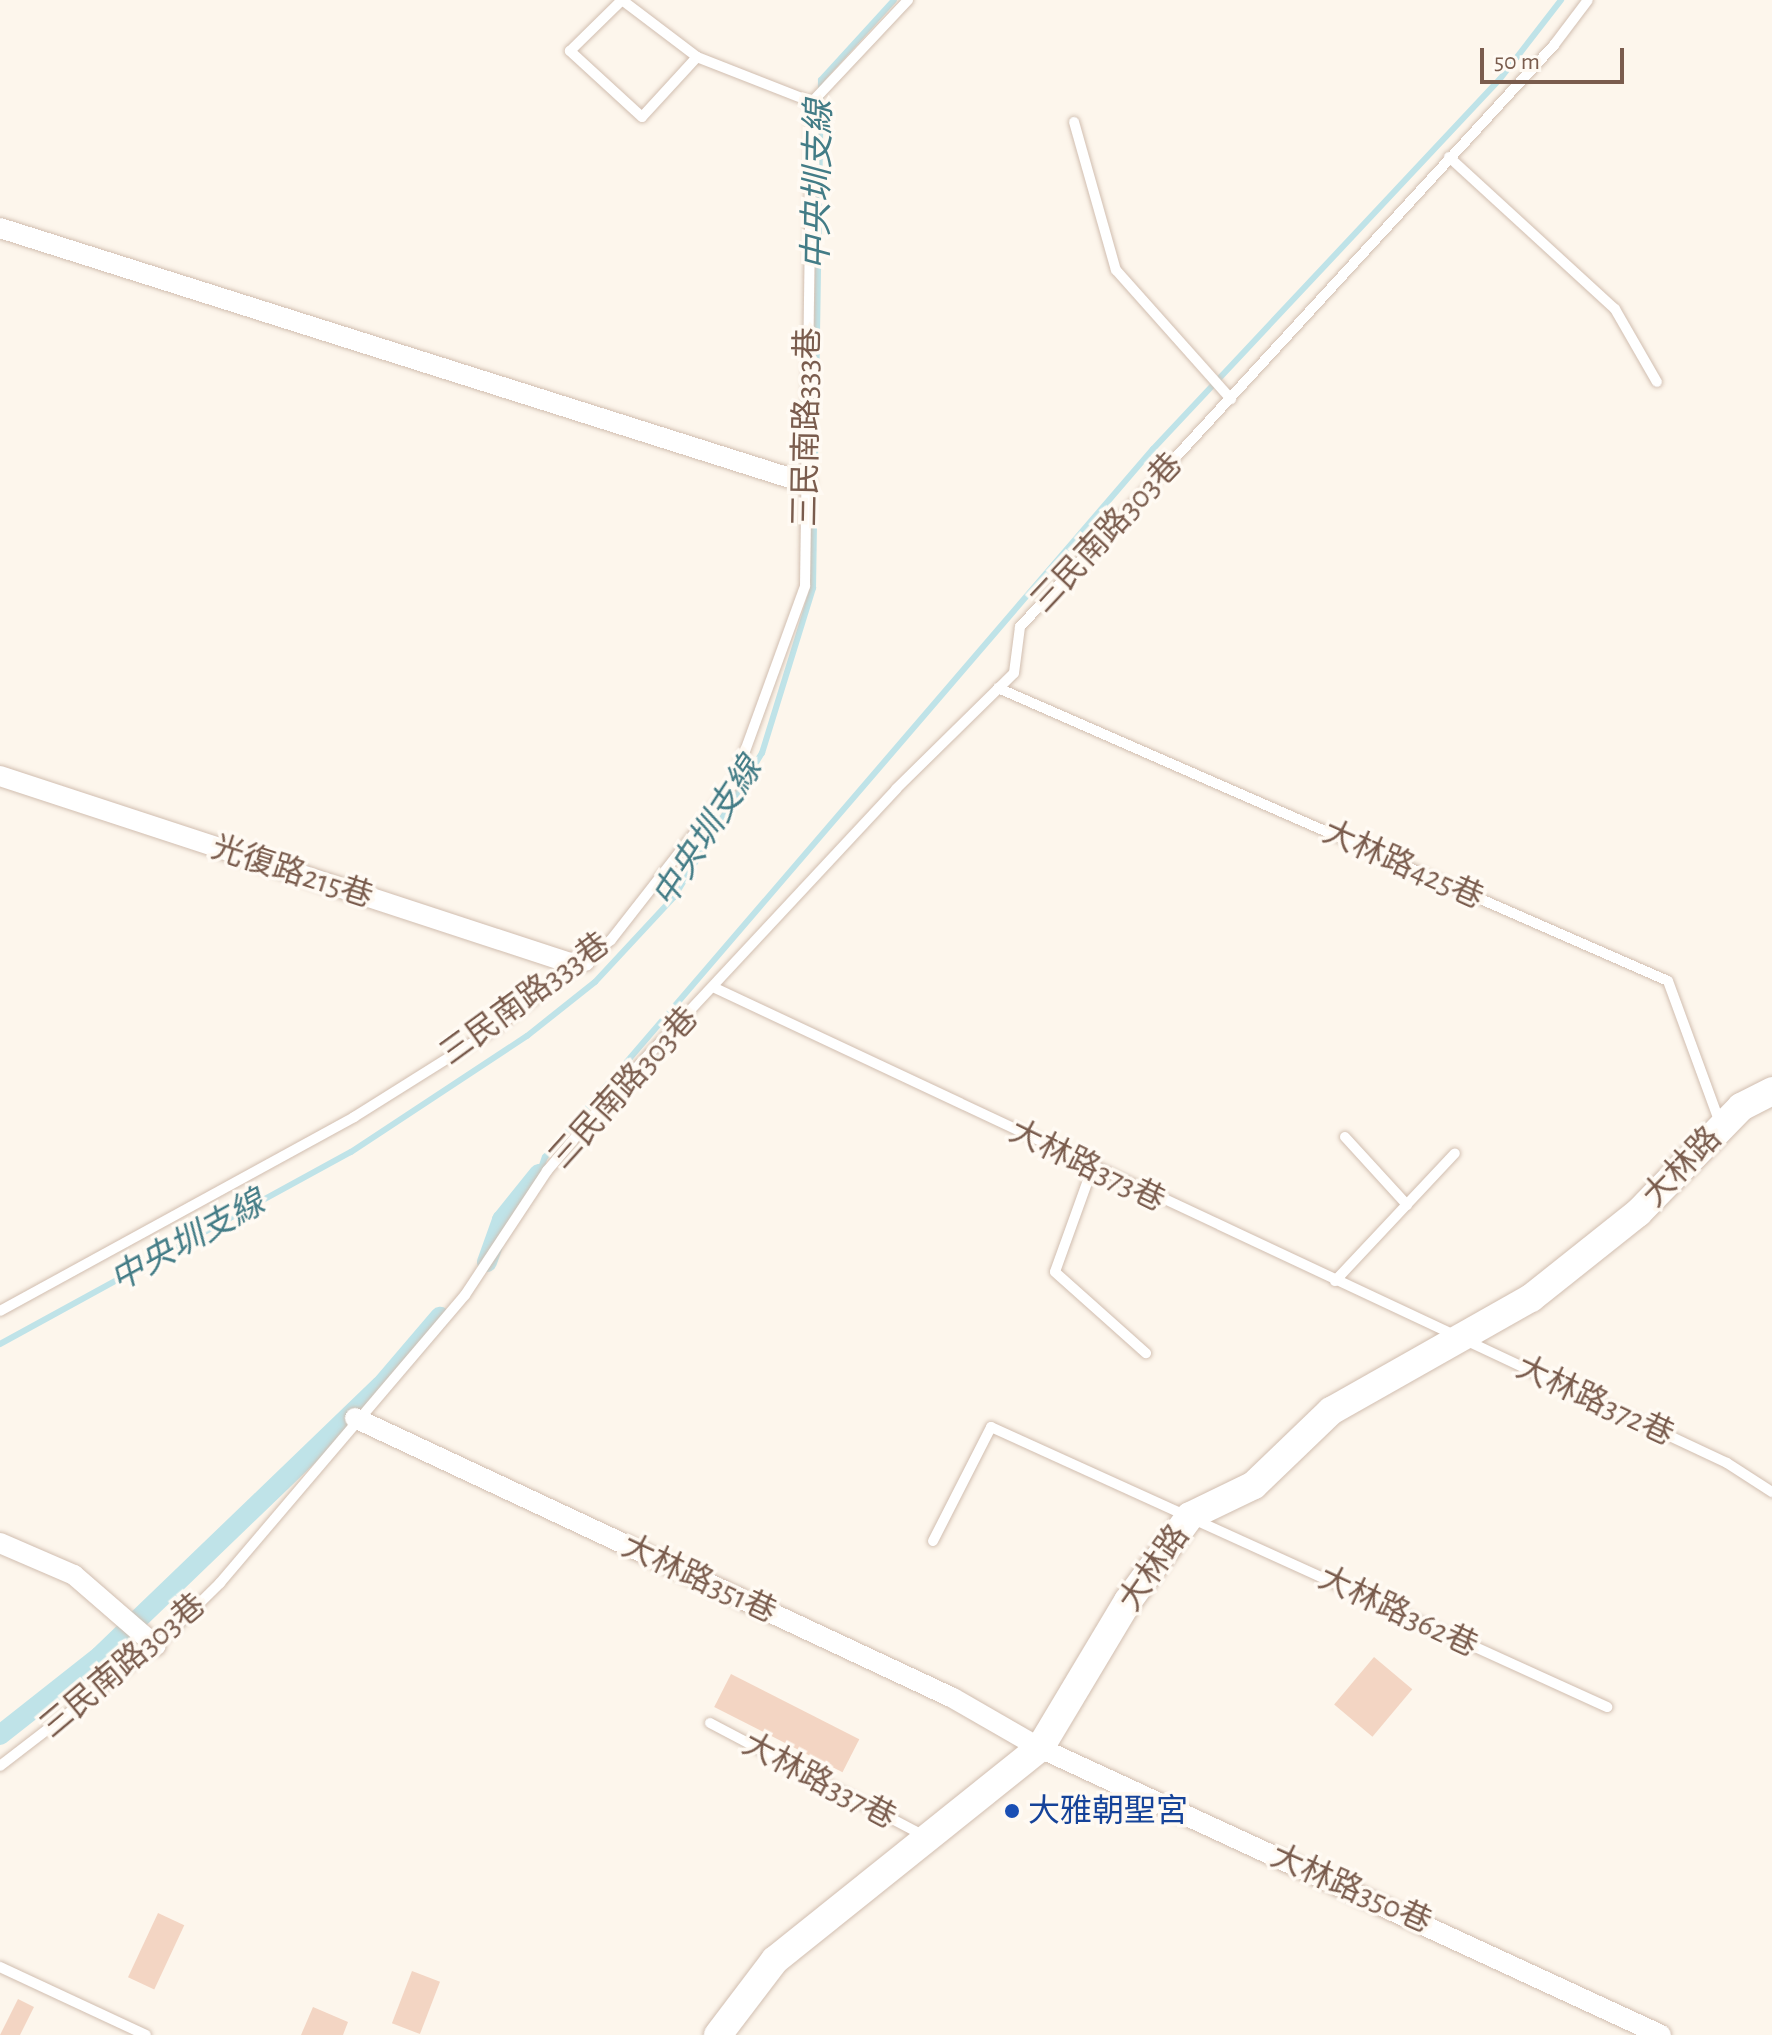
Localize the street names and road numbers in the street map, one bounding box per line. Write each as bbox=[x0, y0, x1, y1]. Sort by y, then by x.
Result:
street label: 三民南路333巷 bbox=[786, 327, 828, 527]
street label: 三民南路303巷 bbox=[1024, 446, 1190, 620]
street label: 大林路425巷 bbox=[1317, 813, 1489, 917]
street label: 光復路215巷 bbox=[207, 828, 377, 916]
street label: 三民南路333巷 bbox=[433, 925, 617, 1073]
street label: 三民南路303巷 bbox=[542, 1000, 706, 1176]
street label: 大林路373巷 bbox=[1003, 1112, 1171, 1220]
street label: 大林路 bbox=[1635, 1119, 1729, 1215]
street label: 大林路372巷 bbox=[1510, 1348, 1680, 1454]
street label: 大林路 bbox=[1111, 1518, 1197, 1618]
street label: 大林路351巷 bbox=[616, 1527, 782, 1631]
street label: 大林路362巷 bbox=[1312, 1559, 1484, 1665]
street label: 三民南路303巷 bbox=[33, 1586, 213, 1746]
street label: 大林路337巷 bbox=[736, 1725, 902, 1837]
street label: 大林路350巷 bbox=[1265, 1837, 1437, 1941]

